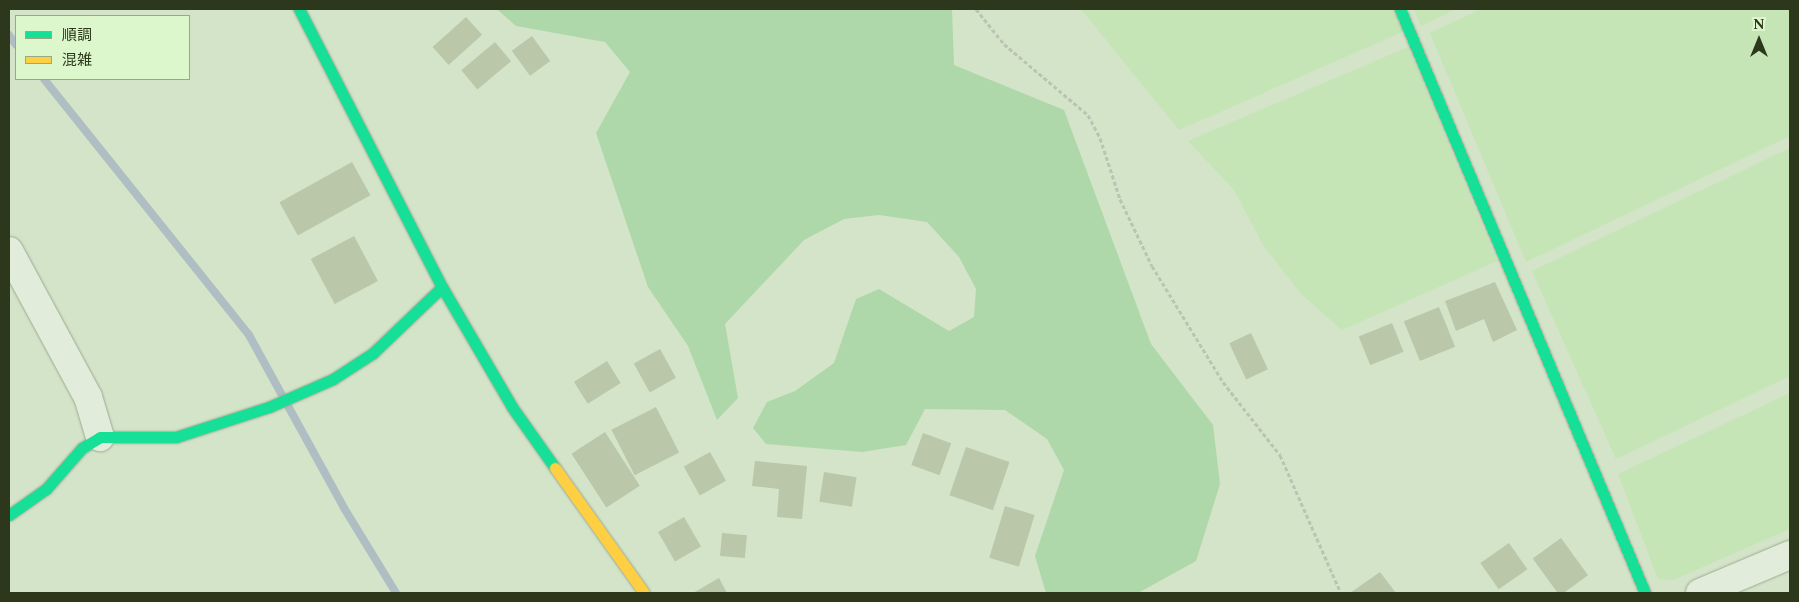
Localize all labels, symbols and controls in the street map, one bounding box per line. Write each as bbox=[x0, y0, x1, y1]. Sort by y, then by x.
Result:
text: N bbox=[1753, 14, 1765, 35]
legend bbox=[15, 15, 190, 80]
north arrow bbox=[1734, 15, 1784, 65]
text: 順調 bbox=[62, 24, 92, 47]
text: 混雑 bbox=[62, 49, 92, 72]

